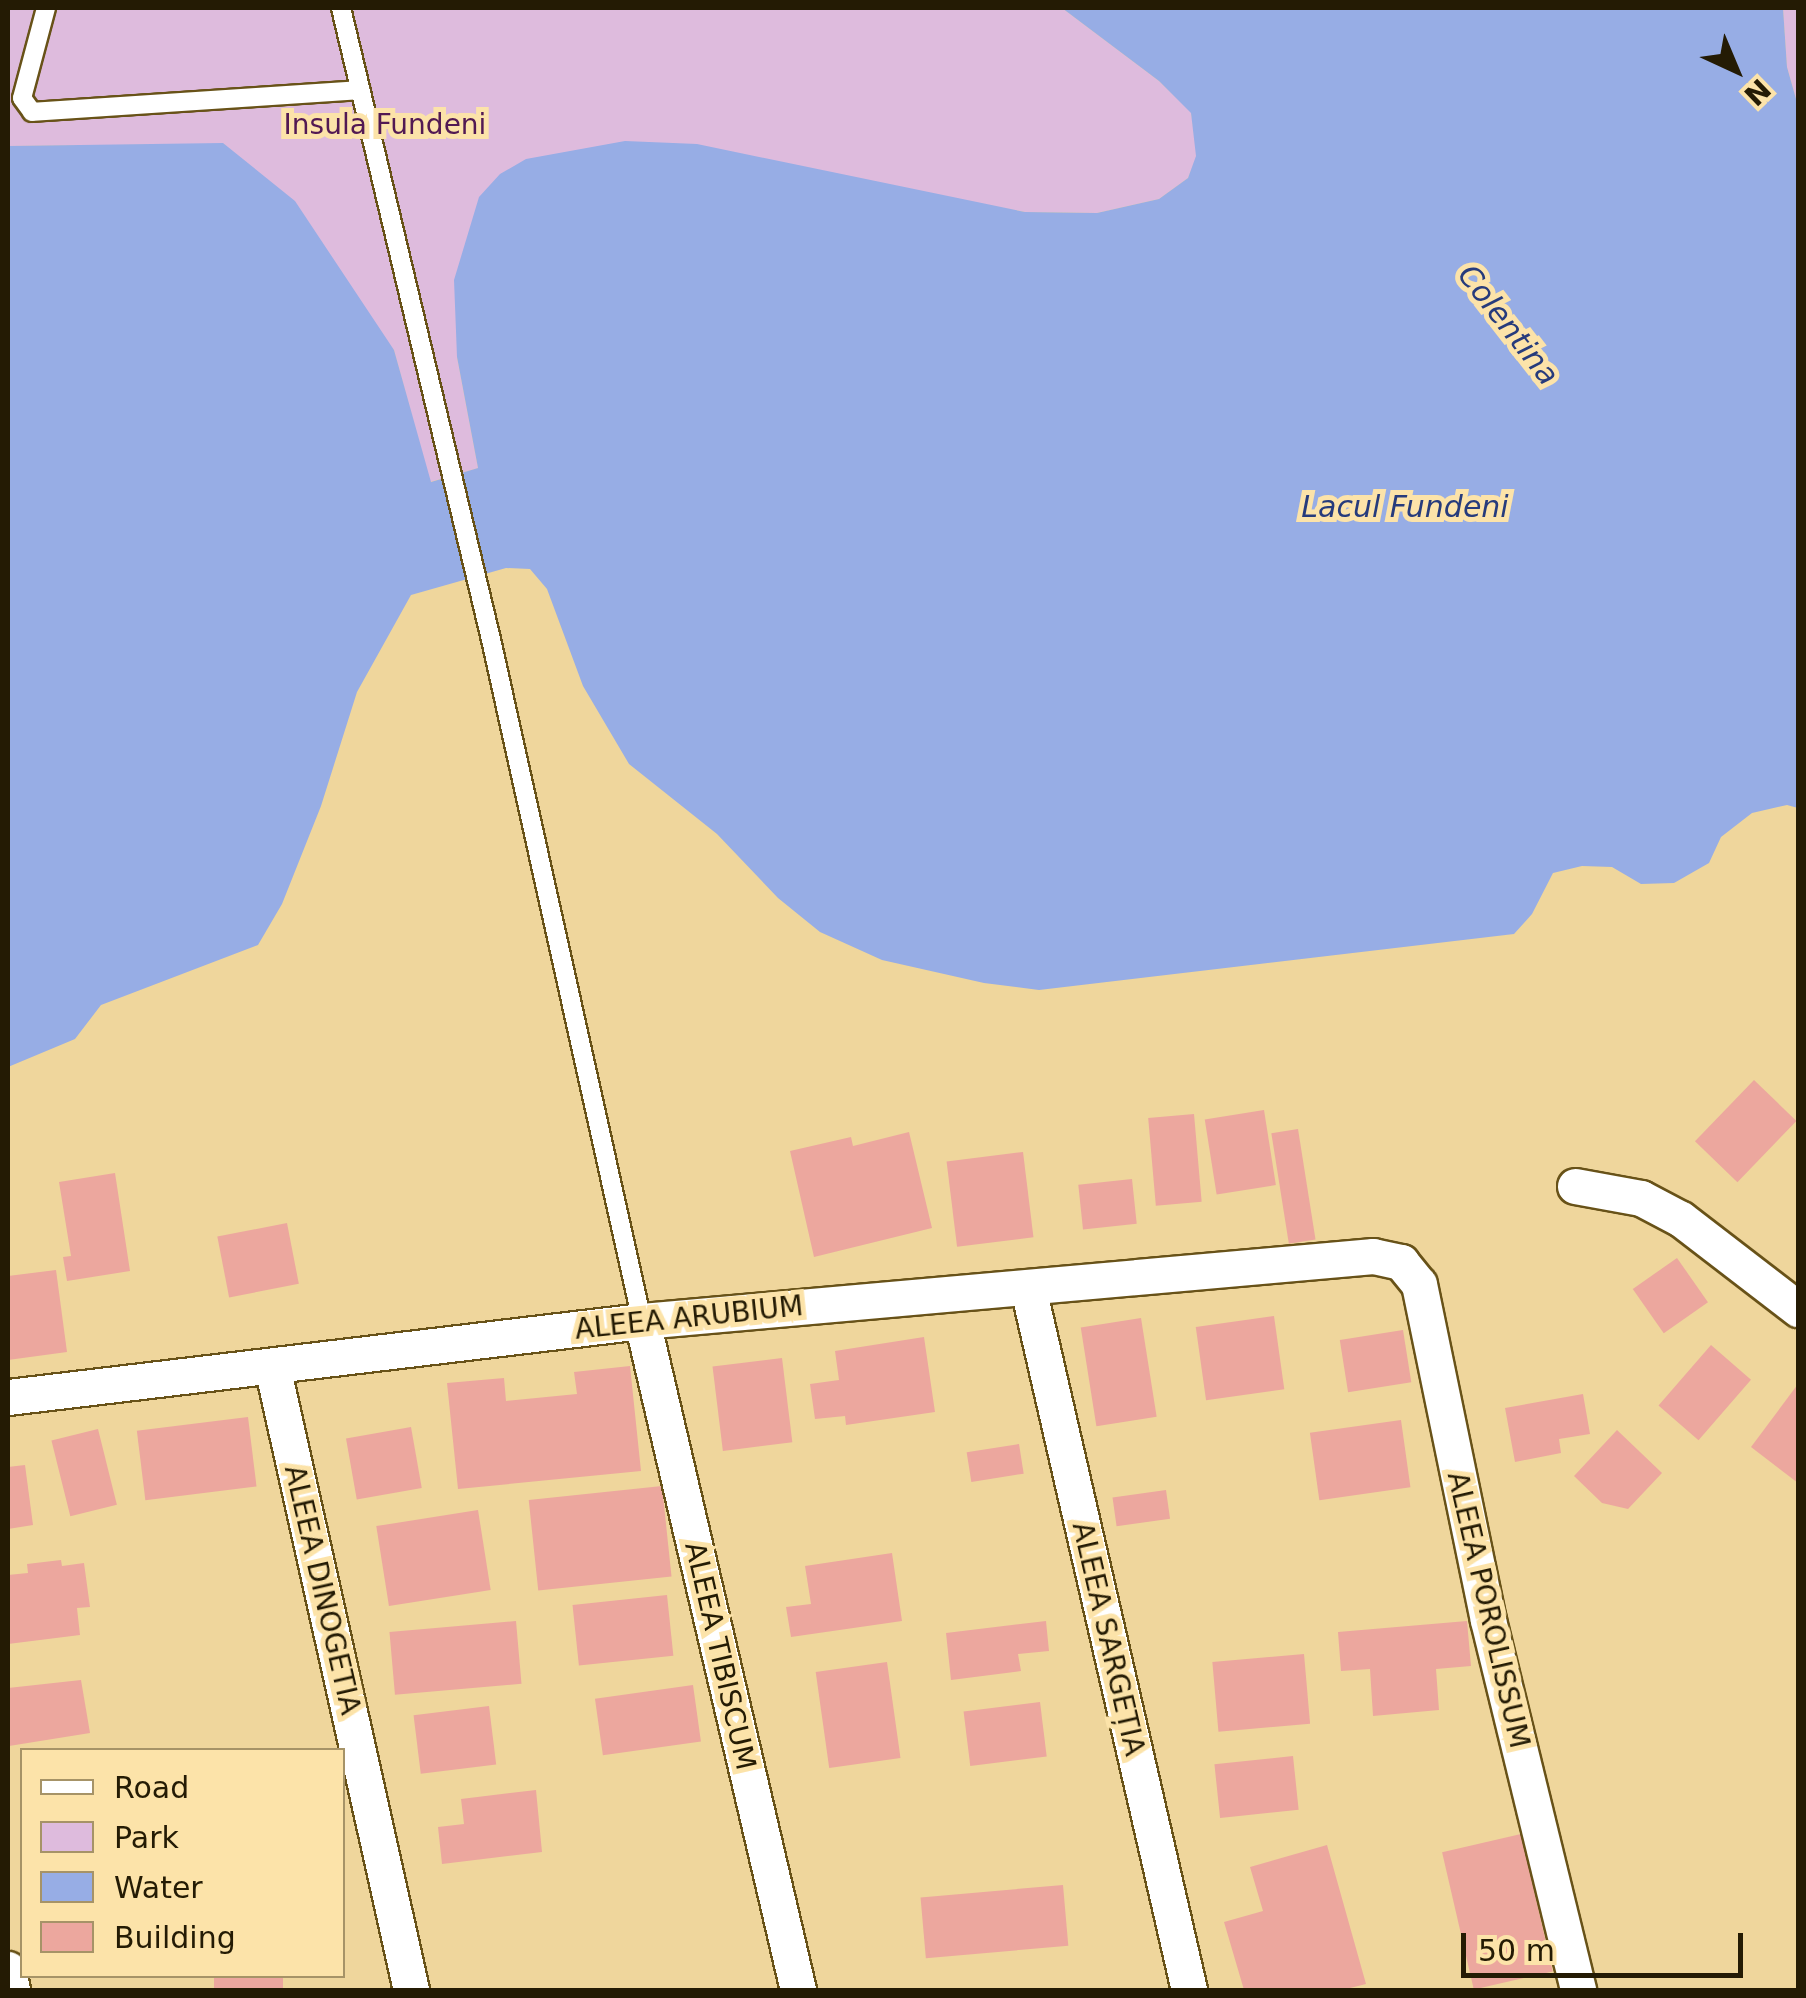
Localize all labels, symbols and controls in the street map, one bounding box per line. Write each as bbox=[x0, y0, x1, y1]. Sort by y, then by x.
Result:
north arrow bbox=[1686, 20, 1786, 120]
text: N bbox=[1737, 72, 1777, 112]
park label: Insula Fundeni bbox=[284, 108, 486, 142]
water label: Colentina bbox=[1450, 258, 1566, 392]
water label: Lacul Fundeni bbox=[1301, 489, 1509, 525]
street label: ALEEA ARUBIUM bbox=[573, 1289, 805, 1347]
street label: ALEEA DINOGETIA bbox=[277, 1462, 367, 1718]
street label: ALEEA POROLISSUM bbox=[1440, 1469, 1536, 1751]
street label: ALEEA SARGEȚIA bbox=[1065, 1519, 1151, 1759]
street label: ALEEA TIBISCUM bbox=[677, 1539, 763, 1773]
legend bbox=[20, 1748, 345, 1978]
text: Road bbox=[114, 1770, 189, 1805]
text: Park bbox=[114, 1820, 179, 1855]
text: Water bbox=[114, 1870, 203, 1905]
scale bar bbox=[1466, 1913, 1748, 1975]
text: Building bbox=[114, 1920, 236, 1955]
text: 50 m bbox=[1478, 1933, 1555, 1968]

